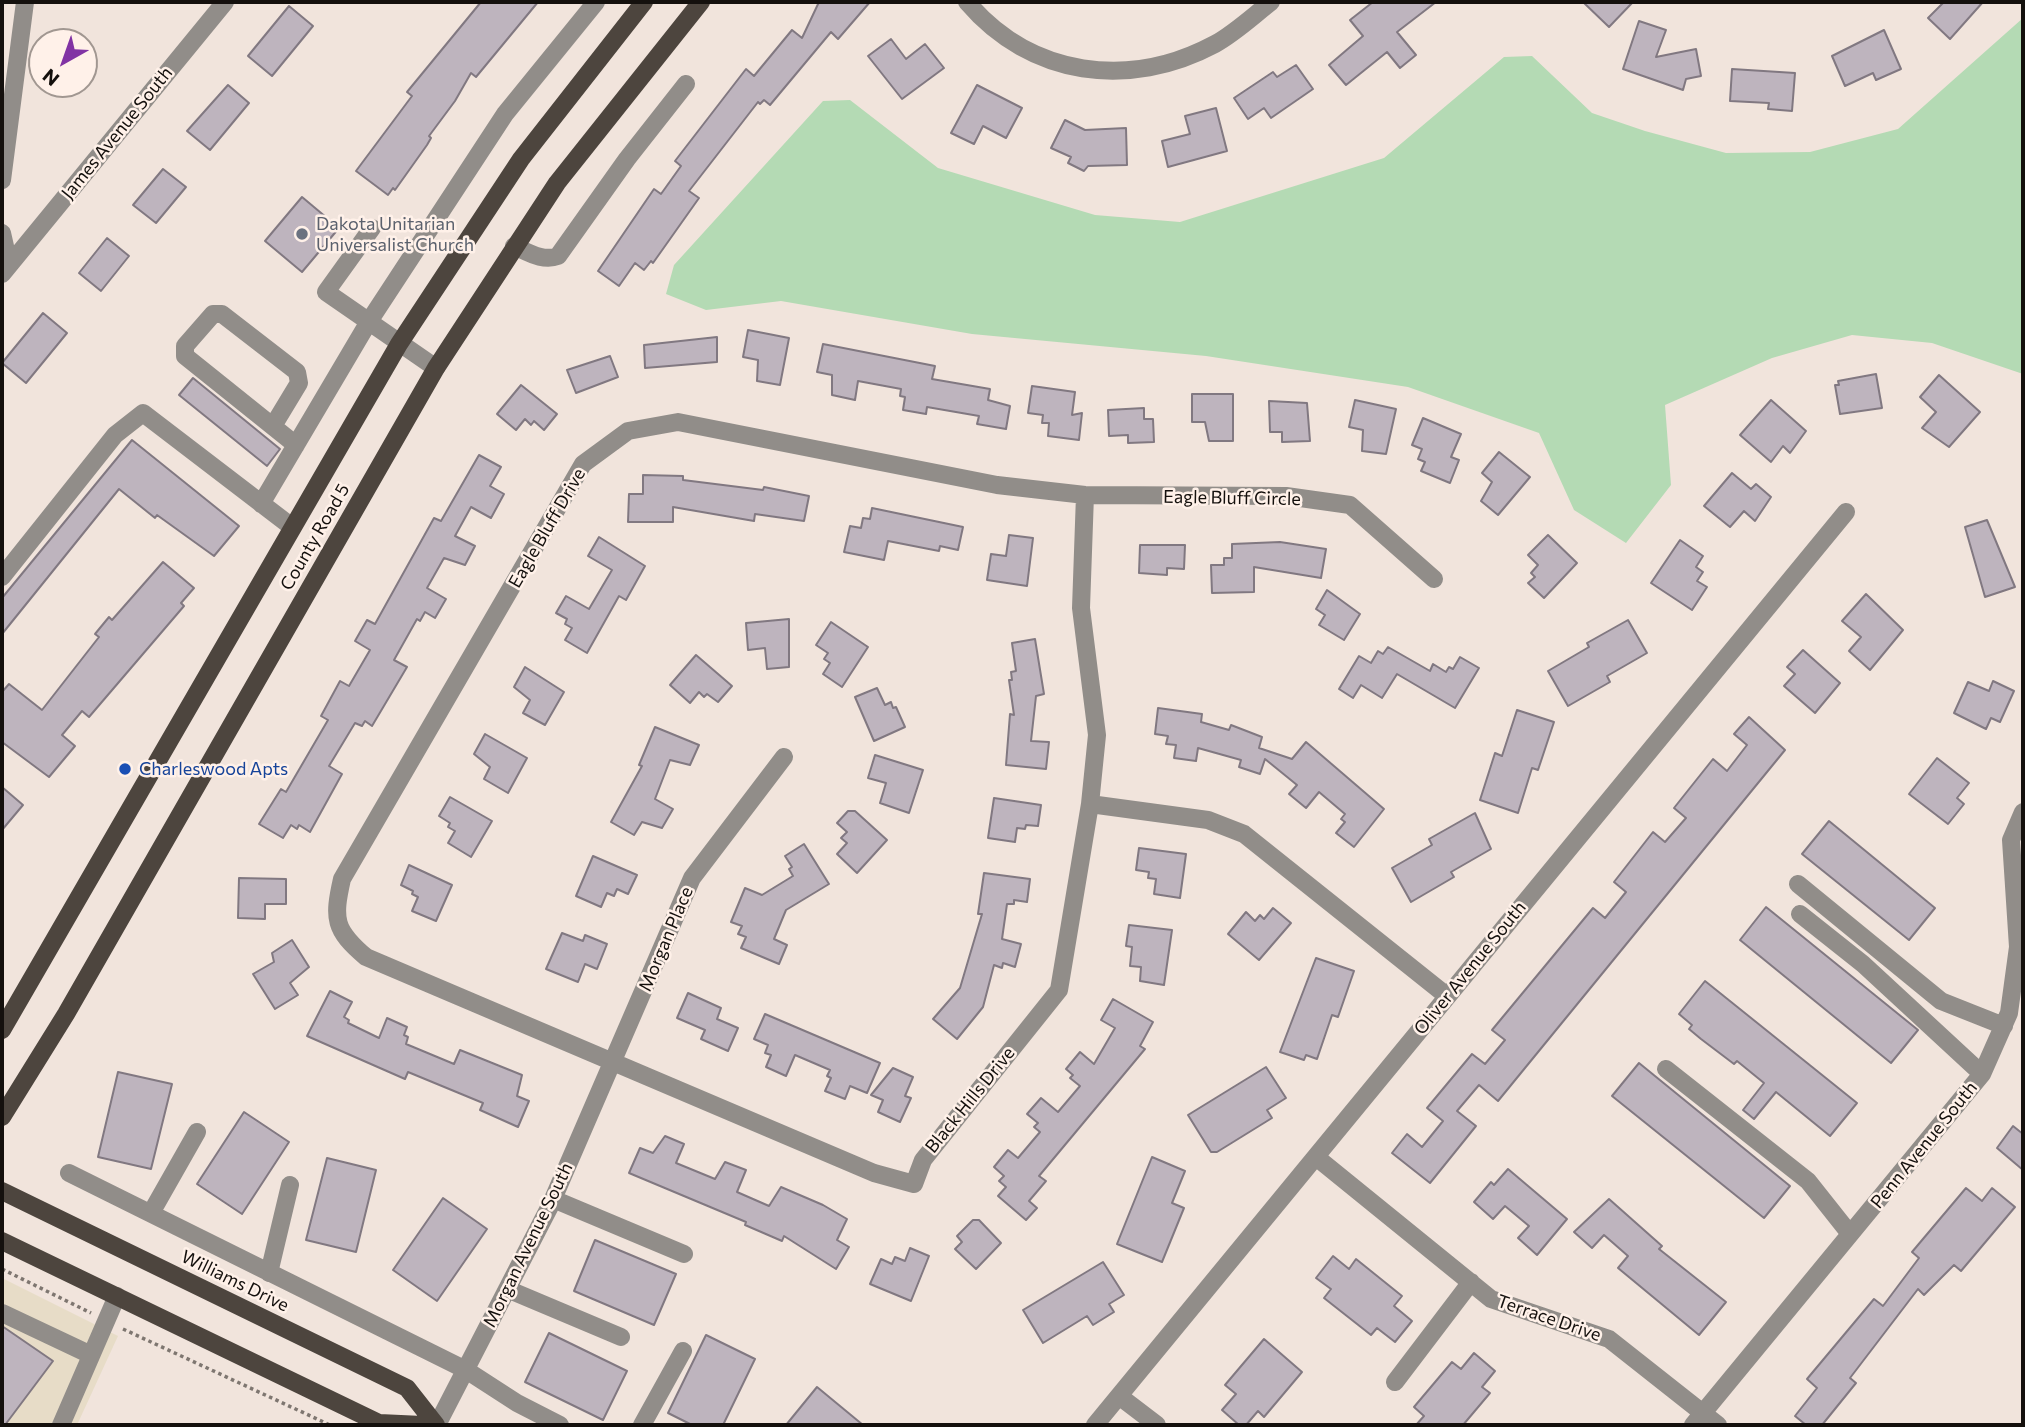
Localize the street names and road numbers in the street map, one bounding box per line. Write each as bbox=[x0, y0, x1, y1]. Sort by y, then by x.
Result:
street label: James Avenue South bbox=[57, 62, 177, 204]
street label: Eagle Bluff Drive bbox=[504, 464, 590, 592]
street label: County Road 5 bbox=[276, 480, 354, 594]
street label: Eagle Bluff Circle bbox=[1163, 486, 1301, 510]
street label: Morgan Place bbox=[634, 883, 698, 995]
street label: Oliver Avenue South bbox=[1410, 897, 1530, 1039]
street label: Black Hills Drive bbox=[921, 1043, 1019, 1157]
street label: Penn Avenue South bbox=[1866, 1077, 1982, 1213]
street label: Morgan Avenue South bbox=[479, 1159, 577, 1331]
street label: Williams Drive bbox=[178, 1246, 292, 1316]
street label: Terrace Drive bbox=[1494, 1290, 1604, 1346]

